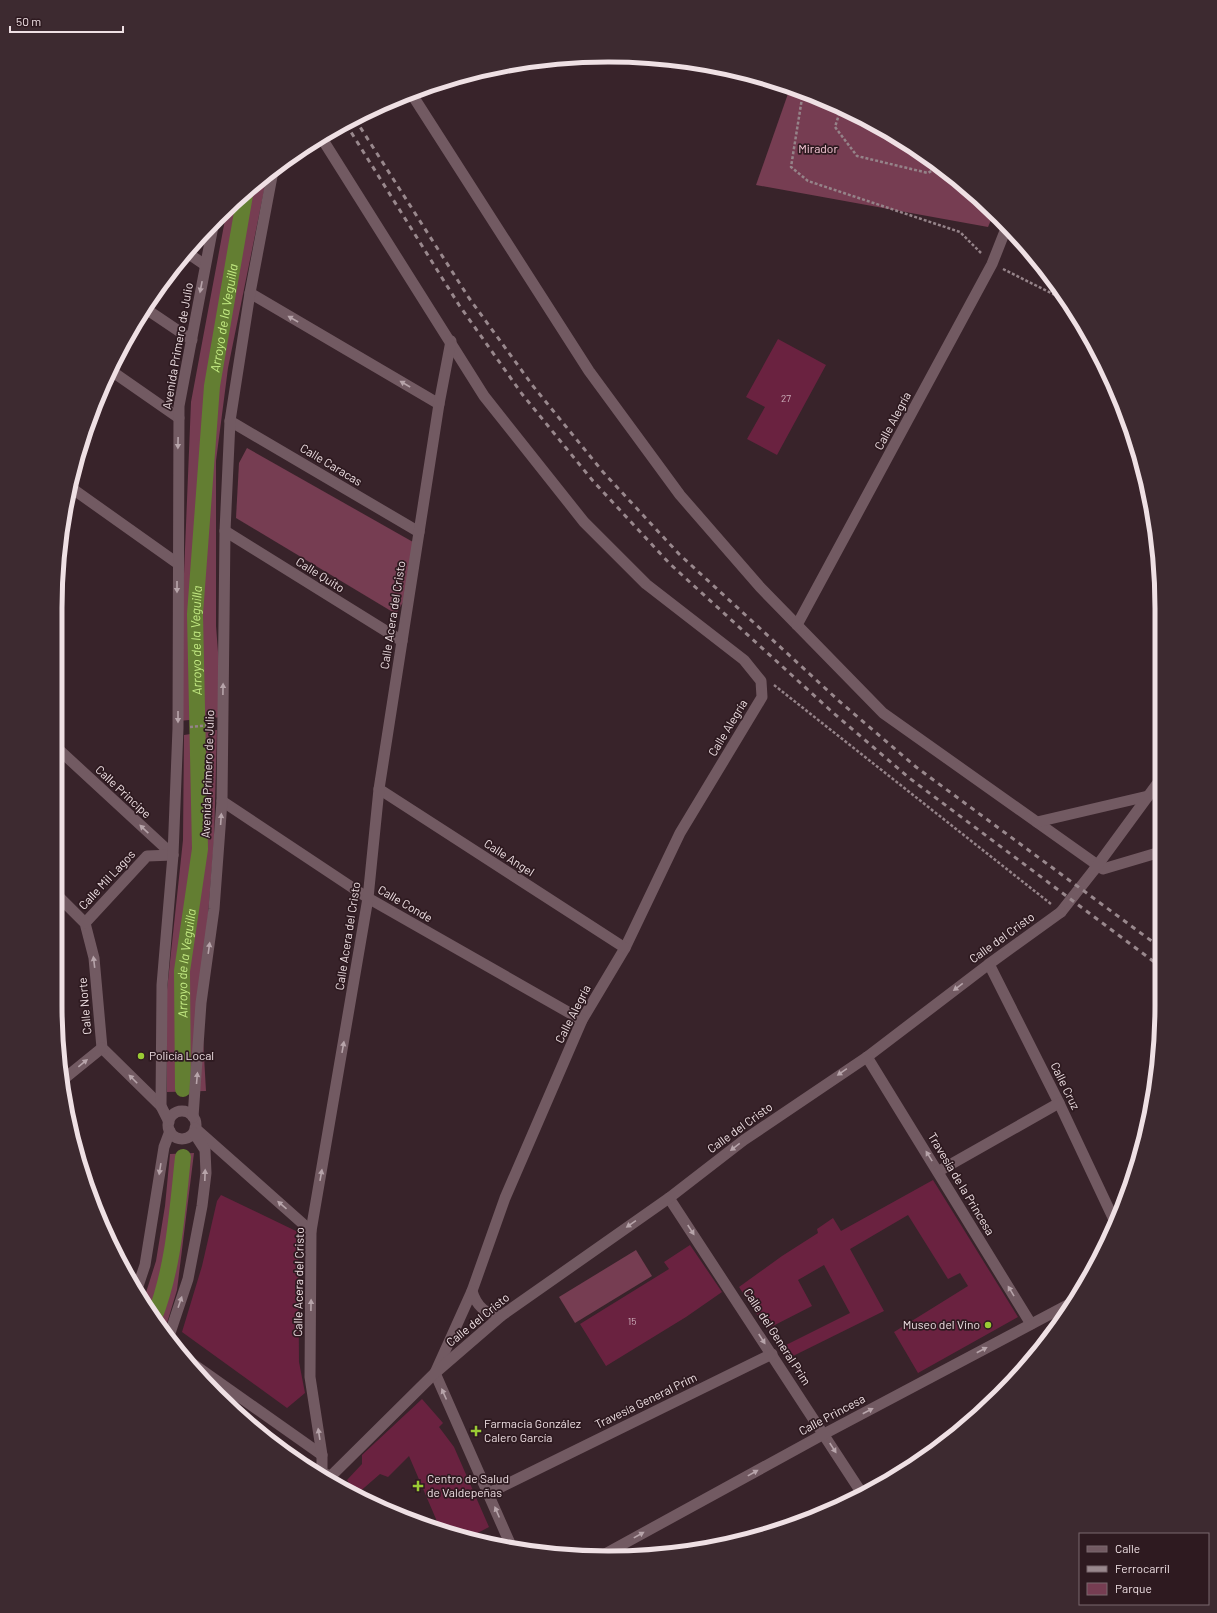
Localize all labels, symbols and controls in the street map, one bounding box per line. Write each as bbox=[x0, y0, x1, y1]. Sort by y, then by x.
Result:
scale bar bbox=[10, 8, 123, 34]
text: 50 m bbox=[16, 14, 41, 28]
park label: Mirador bbox=[798, 141, 838, 155]
water label: Arroyo de la Veguilla bbox=[207, 262, 241, 374]
street label: Avenida Primero de Julio bbox=[159, 281, 195, 410]
one-way arrow bbox=[198, 281, 204, 293]
one-way arrow bbox=[287, 315, 299, 322]
one-way arrow bbox=[399, 381, 411, 388]
street label: Calle Alegría bbox=[871, 389, 913, 452]
house number: 27 bbox=[781, 392, 791, 404]
one-way arrow bbox=[175, 437, 182, 449]
street label: Calle Caracas bbox=[298, 440, 365, 488]
street label: Calle Quito bbox=[294, 554, 347, 595]
street label: Calle Acera del Cristo bbox=[377, 560, 407, 670]
one-way arrow bbox=[174, 581, 180, 594]
water label: Arroyo de la Veguilla bbox=[187, 585, 205, 695]
one-way arrow bbox=[220, 682, 226, 695]
street label: Calle Alegría bbox=[705, 697, 750, 758]
street label: Avenida Primero de Julio bbox=[198, 709, 216, 838]
one-way arrow bbox=[174, 711, 181, 723]
street label: Calle Principe bbox=[93, 762, 154, 821]
one-way arrow bbox=[217, 813, 224, 825]
one-way arrow bbox=[139, 824, 149, 833]
street label: Calle Angel bbox=[482, 836, 537, 879]
street label: Calle Mil Lagos bbox=[75, 847, 137, 912]
street label: Calle Acera del Cristo bbox=[332, 881, 362, 991]
street label: Calle Conde bbox=[376, 882, 435, 924]
water label: Arroyo de la Veguilla bbox=[174, 907, 199, 1018]
street label: Calle del Cristo bbox=[966, 909, 1037, 965]
one-way arrow bbox=[206, 942, 212, 955]
one-way arrow bbox=[91, 956, 97, 968]
street label: Calle Norte bbox=[75, 977, 93, 1035]
street label: Calle Alegría bbox=[551, 982, 593, 1045]
one-way arrow bbox=[953, 983, 964, 991]
one-way arrow bbox=[340, 1041, 346, 1053]
place label: Policía Local bbox=[149, 1048, 214, 1062]
marker: Policía Local bbox=[136, 1051, 146, 1061]
one-way arrow bbox=[78, 1058, 89, 1067]
street label: Calle Cruz bbox=[1048, 1060, 1083, 1112]
one-way arrow bbox=[837, 1068, 847, 1076]
one-way arrow bbox=[193, 1072, 200, 1084]
one-way arrow bbox=[128, 1074, 138, 1084]
street label: Calle del Cristo bbox=[704, 1099, 775, 1155]
street label: Travesía de la Princesa bbox=[926, 1130, 998, 1237]
one-way arrow bbox=[730, 1142, 741, 1151]
one-way arrow bbox=[925, 1151, 933, 1161]
one-way arrow bbox=[157, 1163, 163, 1175]
one-way arrow bbox=[202, 1169, 209, 1181]
one-way arrow bbox=[318, 1169, 324, 1182]
one-way arrow bbox=[277, 1200, 287, 1210]
one-way arrow bbox=[626, 1220, 637, 1229]
one-way arrow bbox=[687, 1225, 695, 1236]
street label: Calle Acera del Cristo bbox=[290, 1227, 306, 1337]
street label: Calle del General Prim bbox=[741, 1286, 814, 1387]
one-way arrow bbox=[1007, 1286, 1015, 1296]
street label: Calle del Cristo bbox=[443, 1290, 512, 1349]
one-way arrow bbox=[177, 1295, 183, 1307]
one-way arrow bbox=[307, 1299, 314, 1311]
house number: 15 bbox=[628, 1315, 636, 1327]
place label: Museo del Vino bbox=[903, 1317, 980, 1331]
marker: Museo del Vino bbox=[983, 1320, 993, 1330]
one-way arrow bbox=[758, 1334, 766, 1344]
one-way arrow bbox=[977, 1347, 988, 1353]
street label: Travesía General Prim bbox=[592, 1369, 699, 1431]
one-way arrow bbox=[441, 1388, 447, 1399]
street label: Calle Princesa bbox=[796, 1391, 867, 1437]
one-way arrow bbox=[862, 1408, 873, 1414]
place label: Farmacia González Calero García bbox=[484, 1416, 581, 1444]
marker: Farmacia González Calero García bbox=[471, 1426, 481, 1436]
one-way arrow bbox=[316, 1428, 322, 1440]
one-way arrow bbox=[829, 1443, 837, 1453]
one-way arrow bbox=[747, 1470, 759, 1476]
place label: Centro de Salud de Valdepeñas bbox=[427, 1471, 509, 1499]
marker: Centro de Salud de Valdepeñas bbox=[412, 1480, 424, 1492]
one-way arrow bbox=[494, 1507, 500, 1518]
one-way arrow bbox=[633, 1532, 645, 1539]
legend bbox=[1079, 1533, 1209, 1605]
text: Calle bbox=[1115, 1541, 1140, 1555]
text: Ferrocarril bbox=[1115, 1561, 1170, 1575]
text: Parque bbox=[1115, 1581, 1152, 1595]

